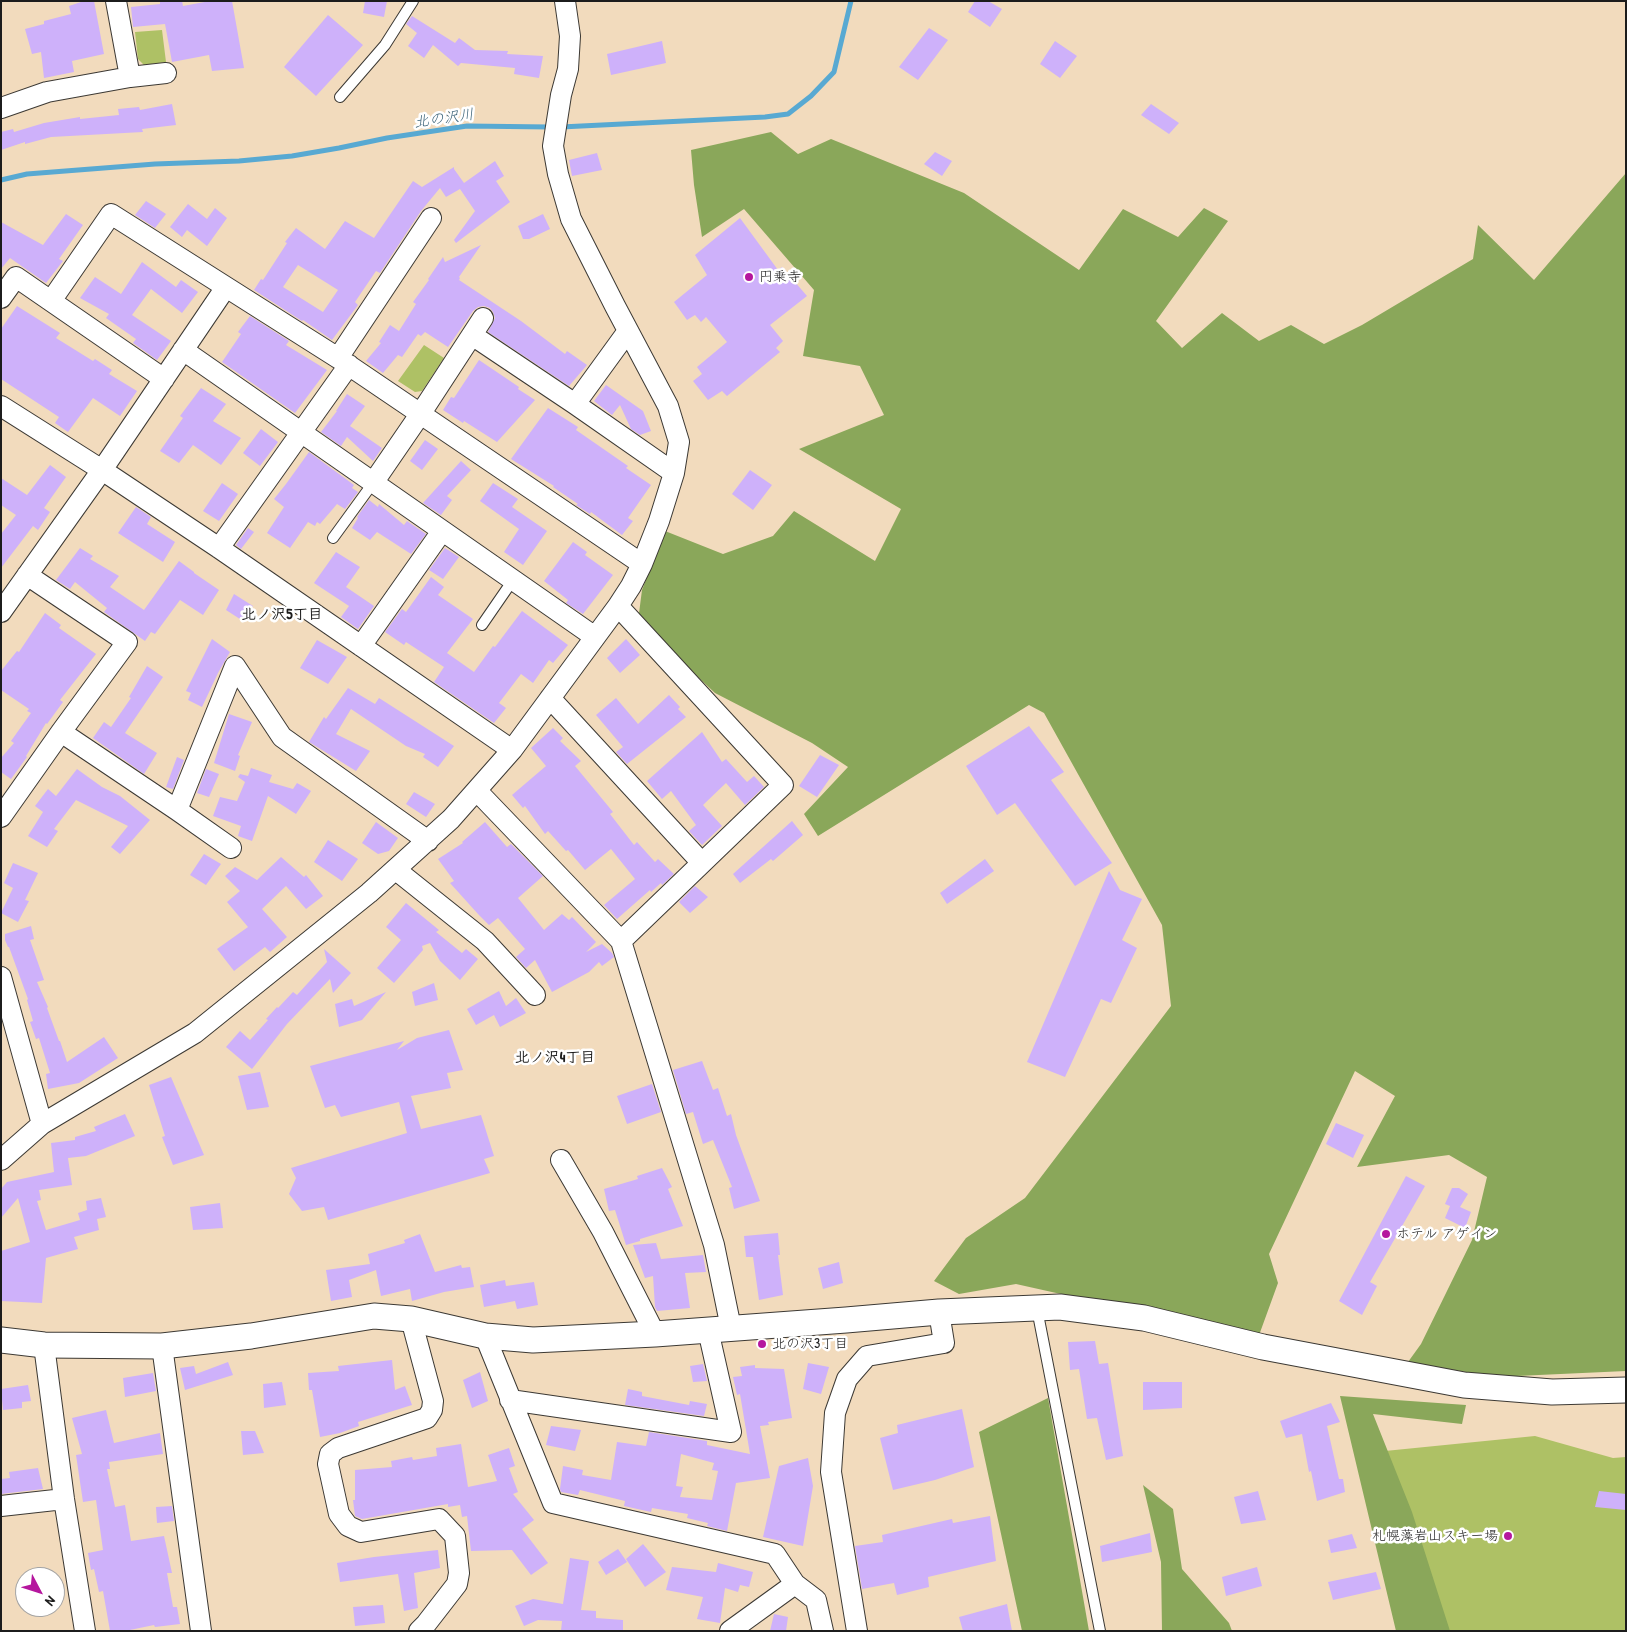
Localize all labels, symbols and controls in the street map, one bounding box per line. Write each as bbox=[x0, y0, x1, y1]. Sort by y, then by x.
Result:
water label: 北の沢川 bbox=[413, 106, 475, 132]
place label: 円乗寺 bbox=[759, 269, 801, 285]
marker: 円乗寺 bbox=[743, 271, 755, 283]
district label: 北ノ沢5丁目 bbox=[241, 606, 323, 624]
district label: 北ノ沢4丁目 bbox=[515, 1049, 595, 1067]
place label: ホテル アゲイン bbox=[1396, 1226, 1497, 1242]
marker: ホテル アゲイン bbox=[1380, 1228, 1392, 1240]
place label: 北の沢3丁目 bbox=[772, 1336, 848, 1352]
marker: 北の沢3丁目 bbox=[756, 1338, 768, 1350]
place label: 札幌藻岩山スキー場 bbox=[1372, 1528, 1498, 1544]
marker: 札幌藻岩山スキー場 bbox=[1502, 1530, 1514, 1542]
north arrow bbox=[15, 1567, 65, 1617]
text: N bbox=[41, 1592, 61, 1610]

